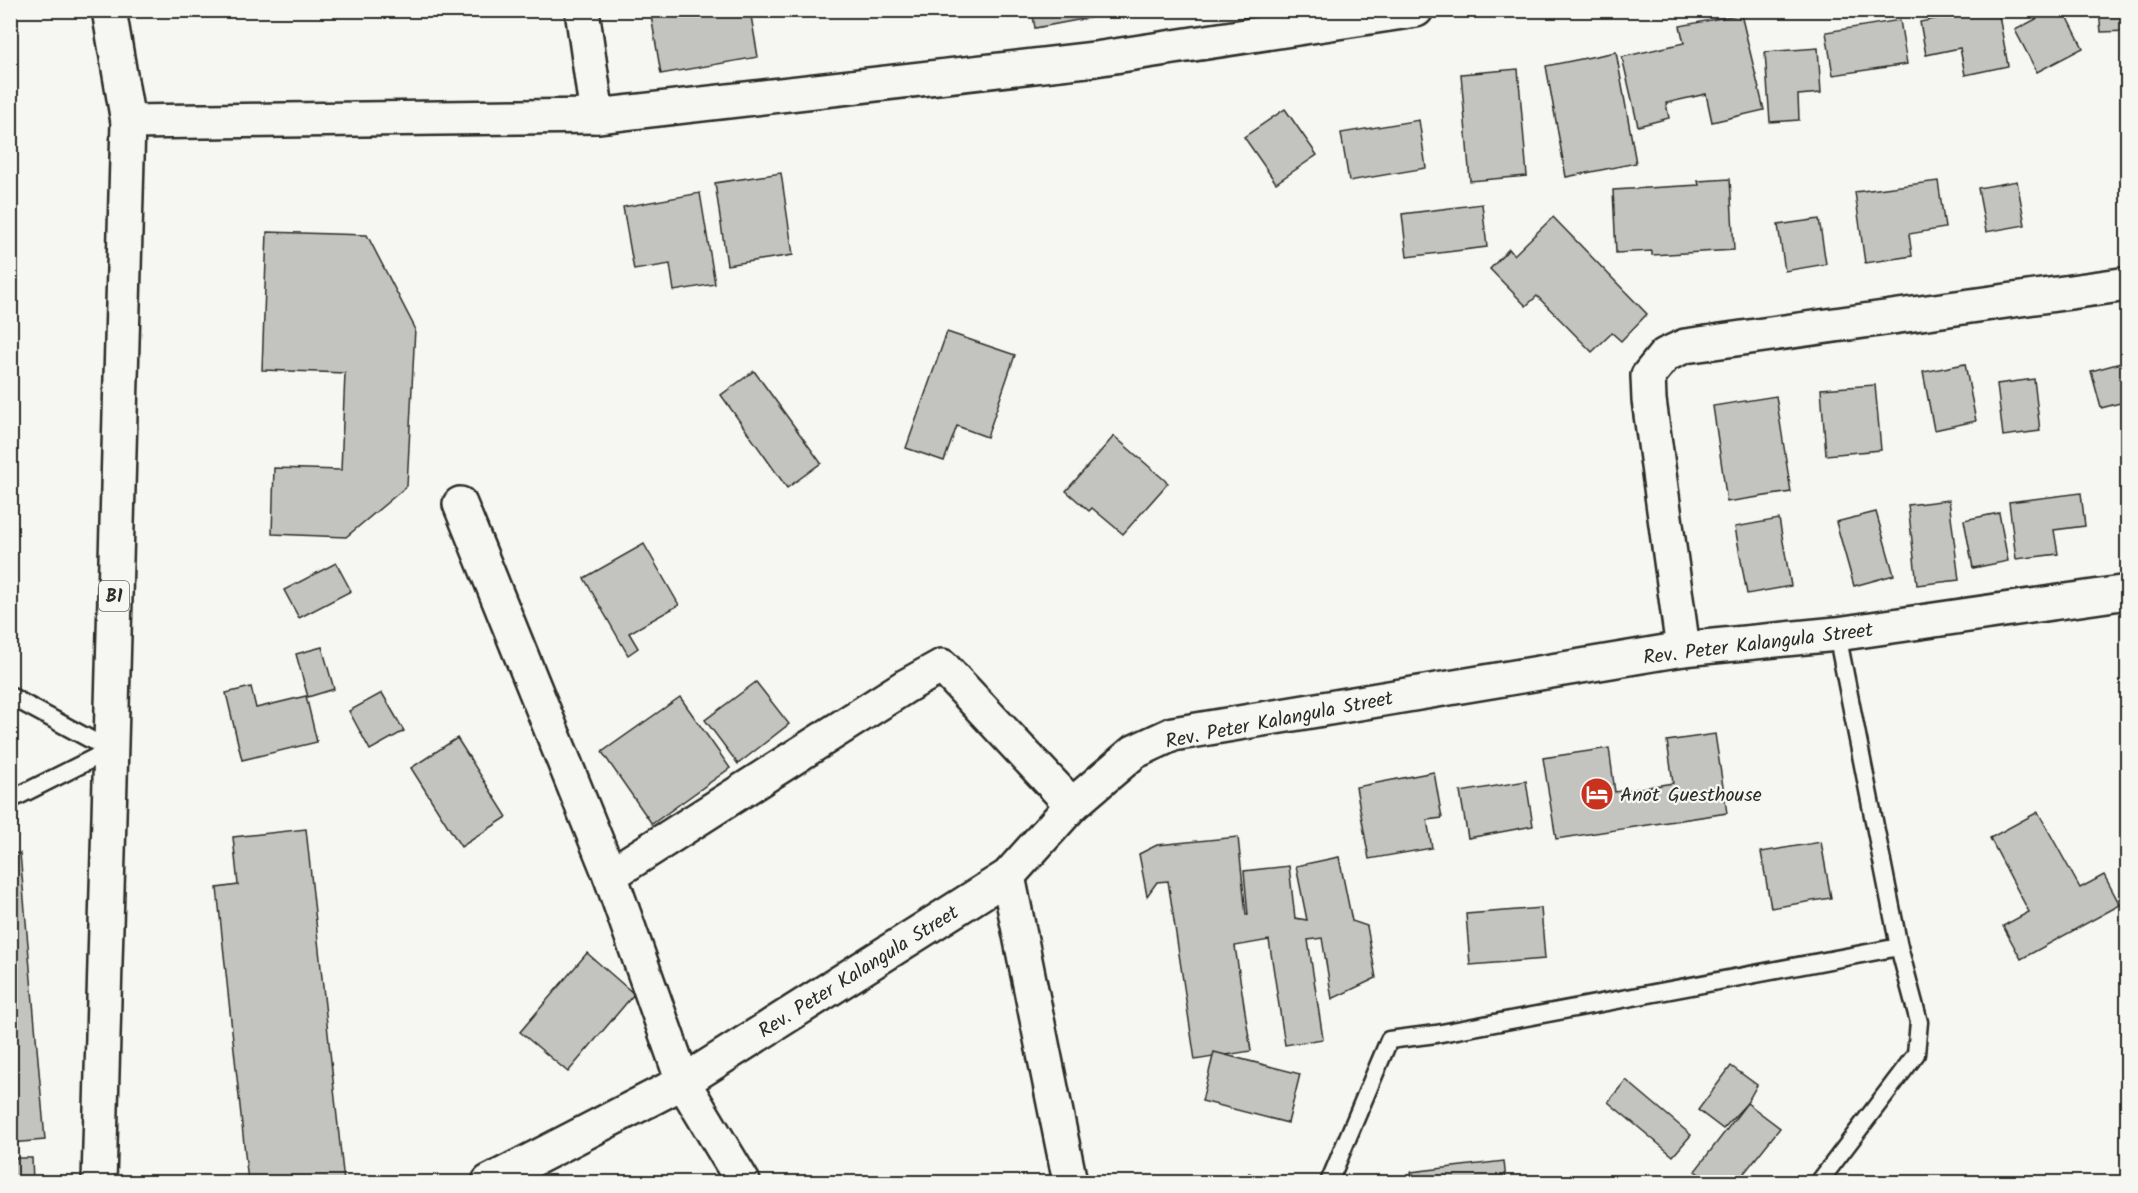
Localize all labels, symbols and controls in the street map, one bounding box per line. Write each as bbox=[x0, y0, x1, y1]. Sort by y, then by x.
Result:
road number: B1 bbox=[99, 581, 129, 611]
street label: Rev. Peter Kalangula Street bbox=[1641, 615, 1875, 675]
street label: Rev. Peter Kalangula Street bbox=[1163, 683, 1396, 759]
hotel icon: Anot Guesthouse bbox=[1579, 776, 1615, 812]
place label: Anot Guesthouse bbox=[1620, 780, 1762, 812]
street label: Rev. Peter Kalangula Street bbox=[752, 898, 966, 1048]

